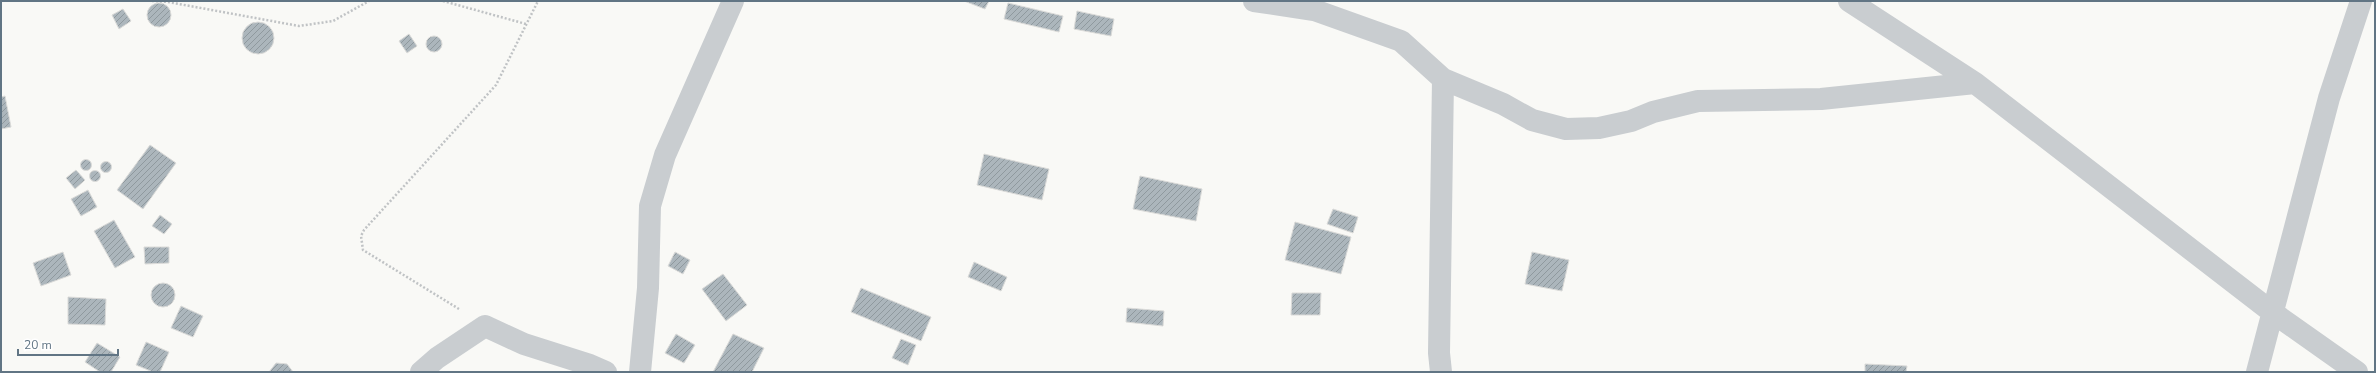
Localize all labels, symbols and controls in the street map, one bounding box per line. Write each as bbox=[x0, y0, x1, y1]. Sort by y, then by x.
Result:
scale bar bbox=[18, 331, 118, 357]
text: 20 m bbox=[24, 337, 52, 353]

